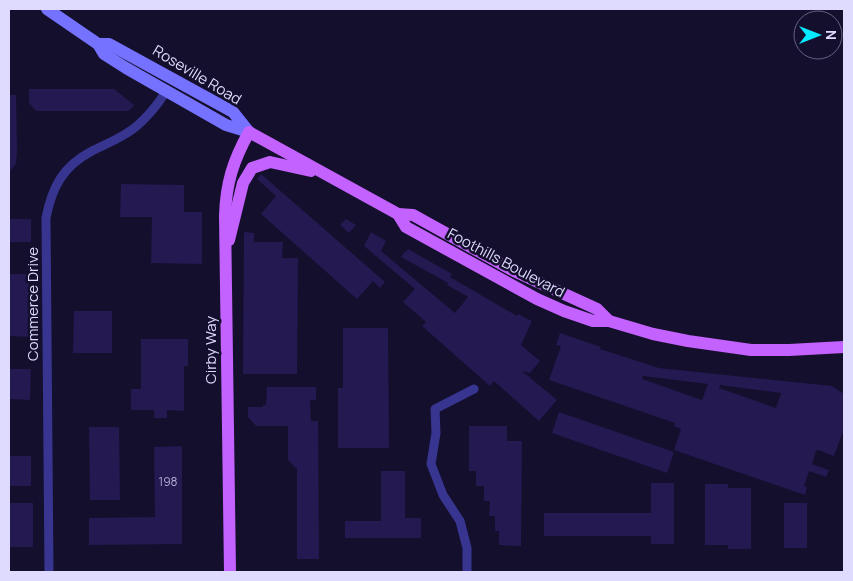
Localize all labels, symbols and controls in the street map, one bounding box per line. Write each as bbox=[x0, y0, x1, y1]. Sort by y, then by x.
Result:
north arrow bbox=[793, 10, 843, 60]
text: N bbox=[822, 30, 841, 40]
street label: Roseville Road bbox=[149, 40, 246, 109]
street label: Foothills Boulevard bbox=[444, 223, 569, 302]
street label: Commerce Drive bbox=[22, 247, 43, 361]
street label: Cirby Way bbox=[200, 316, 221, 384]
house number: 198 bbox=[158, 473, 178, 490]

